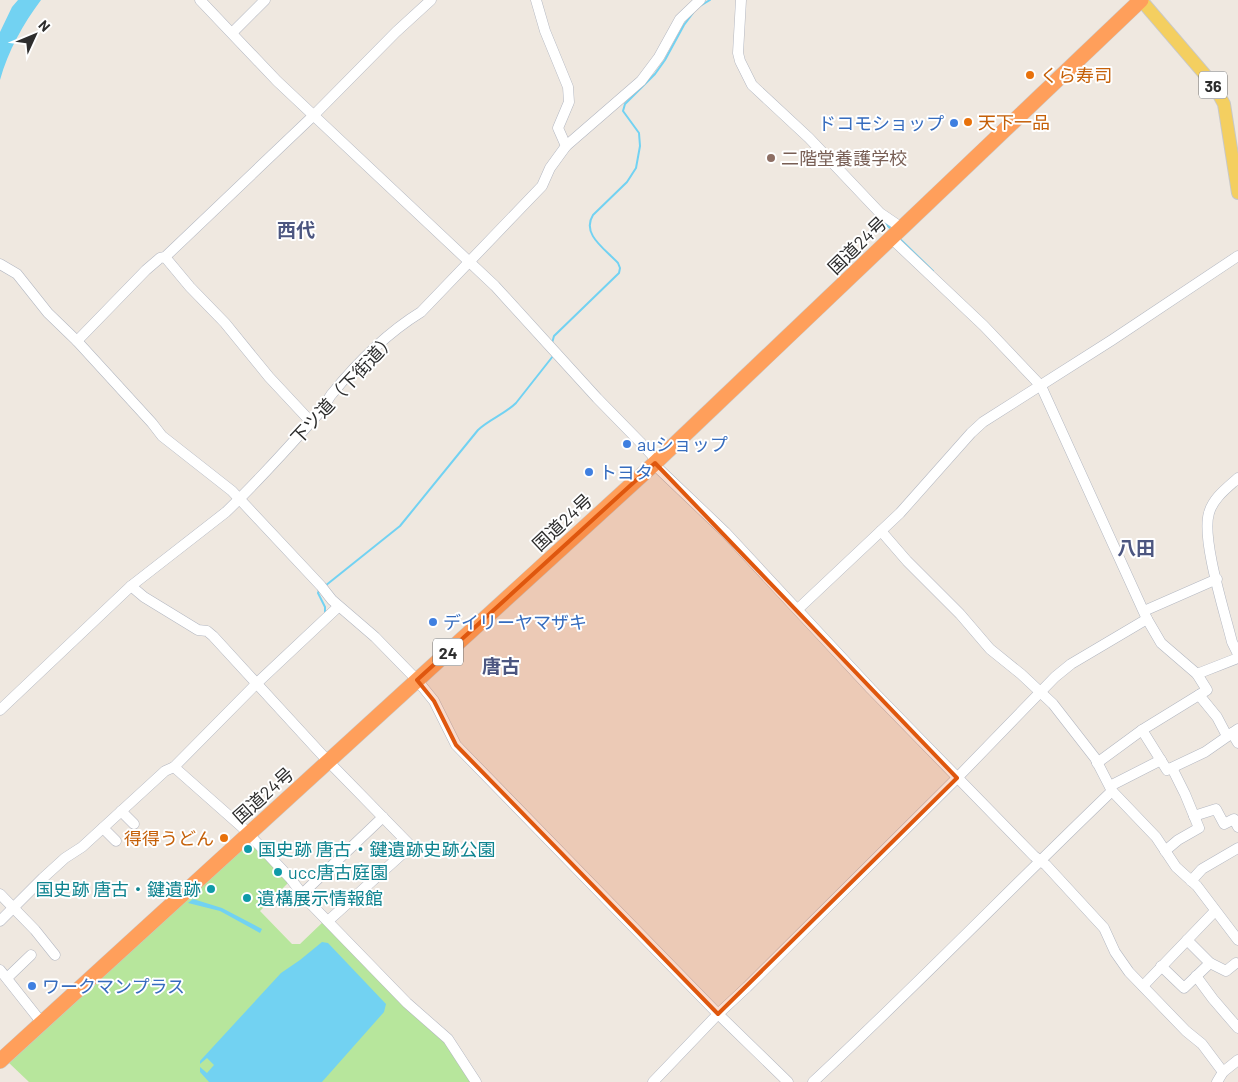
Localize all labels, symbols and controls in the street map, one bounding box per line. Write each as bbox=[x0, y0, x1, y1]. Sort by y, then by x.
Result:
north arrow bbox=[10, 10, 60, 60]
text: N bbox=[35, 16, 54, 35]
place label: くら寿司 bbox=[1040, 64, 1112, 86]
marker: くら寿司 bbox=[1024, 69, 1036, 81]
road number: 36 bbox=[1199, 72, 1227, 98]
place label: 天下一品 bbox=[978, 111, 1050, 133]
place label: ドコモショップ bbox=[818, 112, 944, 134]
marker: 天下一品 bbox=[962, 116, 974, 128]
marker: ドコモショップ bbox=[948, 117, 960, 129]
place label: 二階堂養護学校 bbox=[781, 147, 907, 169]
marker: 二階堂養護学校 bbox=[765, 152, 777, 164]
street label: 国道24号 bbox=[823, 212, 891, 278]
district label: 西代 bbox=[277, 218, 315, 241]
street label: 下ツ道（下街道） bbox=[286, 328, 400, 448]
place label: auショップ bbox=[637, 433, 728, 455]
marker: auショップ bbox=[621, 438, 633, 450]
place label: トヨタ bbox=[599, 461, 653, 483]
marker: トヨタ bbox=[583, 466, 595, 478]
street label: 国道24号 bbox=[528, 489, 596, 555]
district label: 八田 bbox=[1117, 536, 1155, 559]
place label: デイリーヤマザキ bbox=[443, 611, 587, 633]
marker: デイリーヤマザキ bbox=[427, 616, 439, 628]
road number: 24 bbox=[433, 638, 463, 666]
district label: 唐古 bbox=[482, 654, 520, 677]
street label: 国道24号 bbox=[228, 762, 298, 828]
place label: 得得うどん bbox=[124, 827, 214, 849]
marker: 得得うどん bbox=[218, 832, 230, 844]
place label: 国史跡 唐古・鍵遺跡史跡公園 bbox=[258, 838, 496, 860]
marker: 国史跡 唐古・鍵遺跡史跡公園 bbox=[242, 843, 254, 855]
place label: ucc唐古庭園 bbox=[288, 861, 388, 883]
marker: ucc唐古庭園 bbox=[272, 866, 284, 878]
place label: 国史跡 唐古・鍵遺跡 bbox=[35, 878, 201, 900]
marker: 国史跡 唐古・鍵遺跡 bbox=[205, 883, 217, 895]
place label: 遺構展示情報館 bbox=[257, 887, 383, 909]
marker: 遺構展示情報館 bbox=[241, 892, 253, 904]
place label: ワークマンプラス bbox=[42, 975, 185, 997]
marker: ワークマンプラス bbox=[26, 980, 38, 992]

